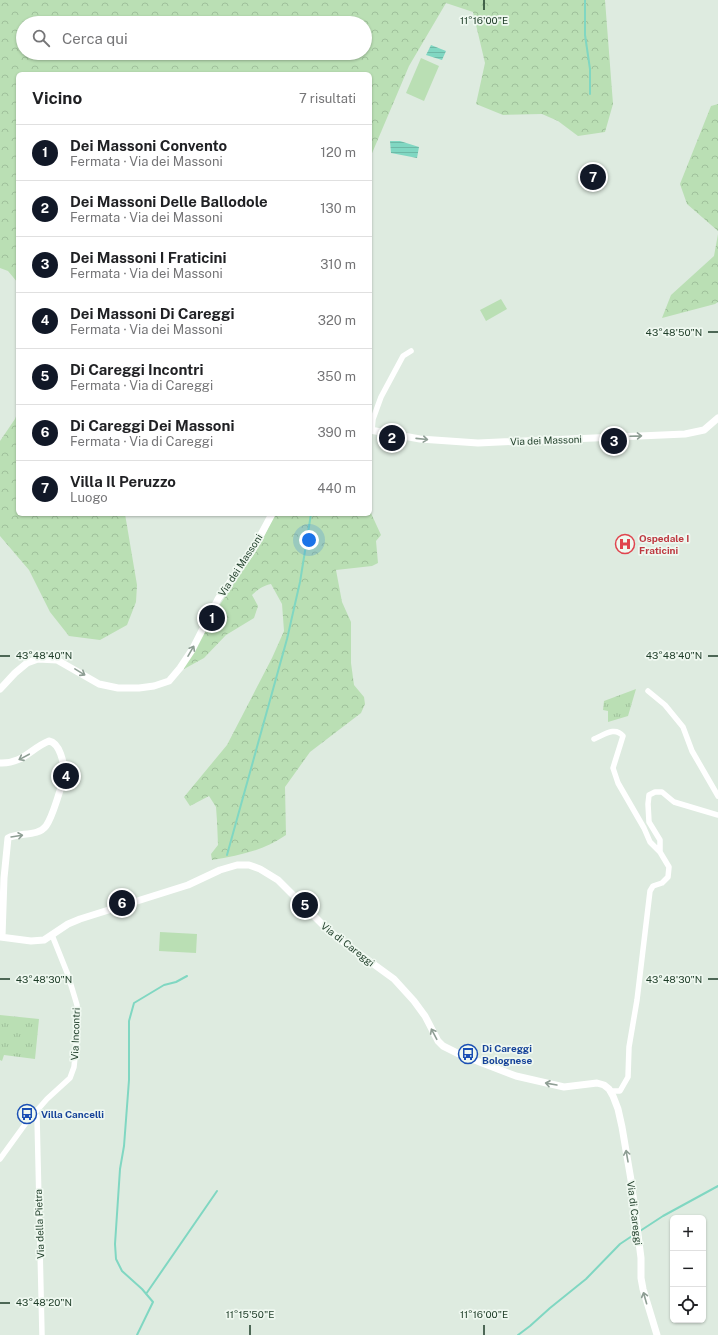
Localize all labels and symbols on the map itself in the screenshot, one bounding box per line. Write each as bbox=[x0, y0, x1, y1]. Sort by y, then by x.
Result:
text: 11°16'00"E bbox=[460, 14, 508, 26]
pin: 7 bbox=[580, 162, 606, 192]
text: 43°48'50"N bbox=[646, 326, 702, 338]
pin: 2 bbox=[379, 423, 405, 453]
pin: 3 bbox=[601, 426, 627, 456]
street label: Via dei Massoni bbox=[510, 433, 582, 447]
one-way arrow bbox=[629, 433, 642, 440]
one-way arrow bbox=[415, 435, 428, 443]
your location bbox=[299, 530, 319, 550]
street label: Via dei Massoni bbox=[215, 532, 265, 598]
place label: Ospedale I Fraticini bbox=[639, 532, 689, 556]
hospital icon: Ospedale I Fraticini bbox=[614, 533, 636, 555]
pin: 1 bbox=[199, 603, 225, 633]
one-way arrow bbox=[187, 645, 195, 657]
text: 43°48'40"N bbox=[16, 649, 72, 661]
text: 43°48'40"N bbox=[646, 649, 702, 661]
one-way arrow bbox=[74, 669, 86, 677]
one-way arrow bbox=[18, 754, 30, 761]
pin: 4 bbox=[53, 761, 79, 791]
one-way arrow bbox=[11, 832, 24, 840]
pin: 6 bbox=[109, 888, 135, 918]
pin: 5 bbox=[292, 890, 318, 920]
street label: Via di Careggi bbox=[319, 919, 377, 969]
text: 43°48'30"N bbox=[16, 973, 72, 985]
text: 43°48'30"N bbox=[646, 973, 702, 985]
street label: Via Incontri bbox=[68, 1007, 82, 1061]
one-way arrow bbox=[430, 1028, 438, 1040]
place label: Di Careggi Bolognese bbox=[482, 1042, 533, 1066]
bus stop icon: Di Careggi Bolognese bbox=[457, 1043, 479, 1065]
one-way arrow bbox=[545, 1080, 558, 1088]
bus stop icon: Villa Cancelli bbox=[16, 1103, 38, 1125]
place label: Villa Cancelli bbox=[41, 1108, 104, 1120]
one-way arrow bbox=[623, 1149, 631, 1162]
street label: Via di Careggi bbox=[625, 1180, 645, 1246]
street label: Via della Pietra bbox=[32, 1189, 46, 1259]
one-way arrow bbox=[641, 1292, 648, 1305]
text: 43°48'20"N bbox=[16, 1296, 72, 1308]
text: 11°15'50"E bbox=[226, 1308, 274, 1320]
text: 11°16'00"E bbox=[460, 1308, 508, 1320]

